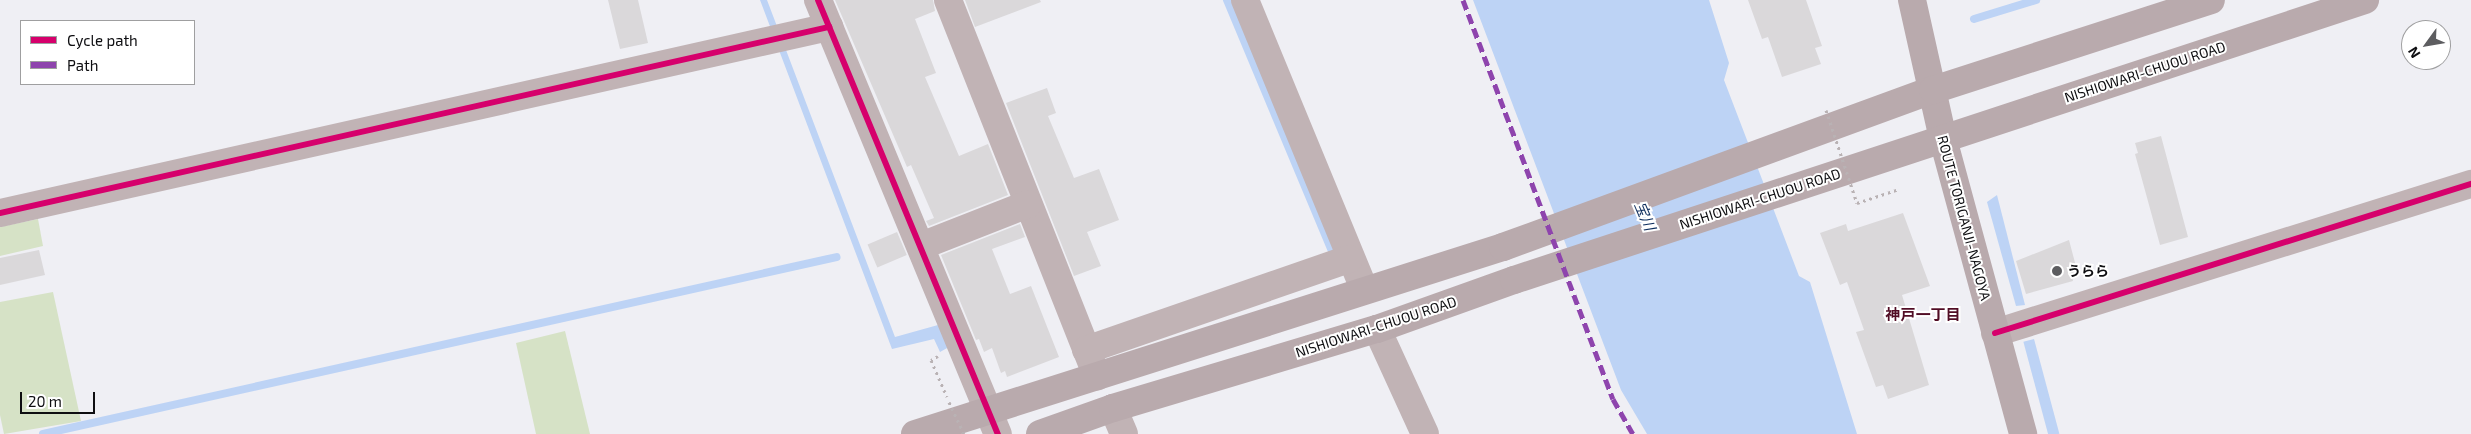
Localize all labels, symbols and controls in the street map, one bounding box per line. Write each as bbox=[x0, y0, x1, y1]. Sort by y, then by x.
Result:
legend bbox=[20, 20, 195, 85]
north arrow bbox=[2401, 20, 2451, 70]
text: Cycle path bbox=[67, 31, 138, 49]
street label: NISHIOWARI-CHUOU ROAD bbox=[2062, 38, 2228, 106]
text: N bbox=[2404, 44, 2424, 61]
text: Path bbox=[67, 56, 98, 74]
street label: ROUTE TORIGANJI-NAGOYA bbox=[1934, 133, 1994, 303]
street label: NISHIOWARI-CHUOU ROAD bbox=[1677, 165, 1843, 233]
water label: 宝川 bbox=[1631, 199, 1659, 233]
place label: うらら bbox=[2067, 263, 2109, 279]
marker: うらら bbox=[2051, 265, 2063, 277]
street label: NISHIOWARI-CHUOU ROAD bbox=[1293, 293, 1459, 361]
district label: 神戸一丁目 bbox=[1886, 306, 1960, 324]
scale bar bbox=[22, 382, 98, 414]
text: 20 m bbox=[28, 392, 62, 410]

